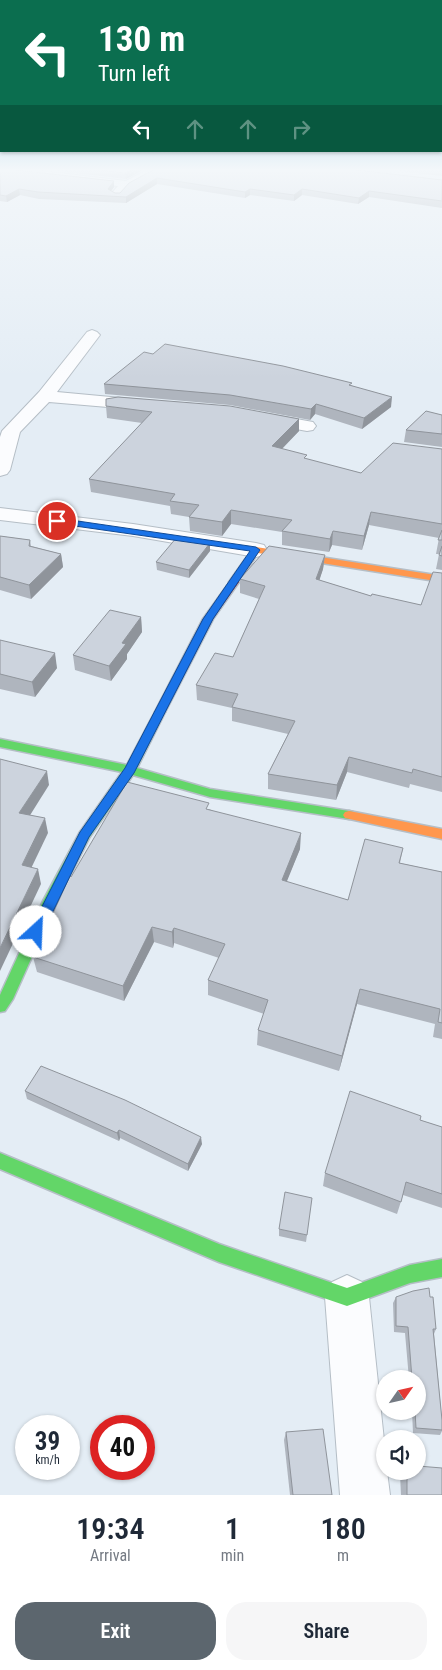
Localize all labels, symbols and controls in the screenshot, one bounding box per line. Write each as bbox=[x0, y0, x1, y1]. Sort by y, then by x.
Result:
text: 130 m bbox=[98, 19, 185, 60]
icon: left bbox=[15, 20, 80, 85]
text: Turn left bbox=[98, 61, 170, 86]
icon: left bbox=[128, 115, 156, 143]
icon: ahead bbox=[181, 115, 209, 143]
icon: ahead bbox=[234, 115, 262, 143]
icon: right bbox=[287, 115, 315, 143]
pin bbox=[36, 500, 78, 542]
icon: arrive bbox=[43, 507, 71, 535]
position arrow bbox=[9, 905, 61, 957]
north arrow bbox=[376, 1370, 426, 1420]
map controls bbox=[376, 1370, 426, 1480]
speed limit sign: 40 bbox=[90, 1415, 155, 1480]
text: 39 bbox=[35, 1427, 60, 1456]
button: sound bbox=[376, 1430, 426, 1480]
text: km/h bbox=[35, 1453, 60, 1467]
text: 19:34 bbox=[76, 1511, 145, 1546]
text: 1 bbox=[225, 1511, 240, 1546]
text: 180 bbox=[320, 1511, 366, 1546]
text: Arrival bbox=[90, 1546, 131, 1565]
text: min bbox=[221, 1546, 244, 1565]
text: m bbox=[337, 1546, 349, 1565]
button: Exit bbox=[15, 1602, 216, 1660]
button: Share bbox=[226, 1602, 427, 1660]

